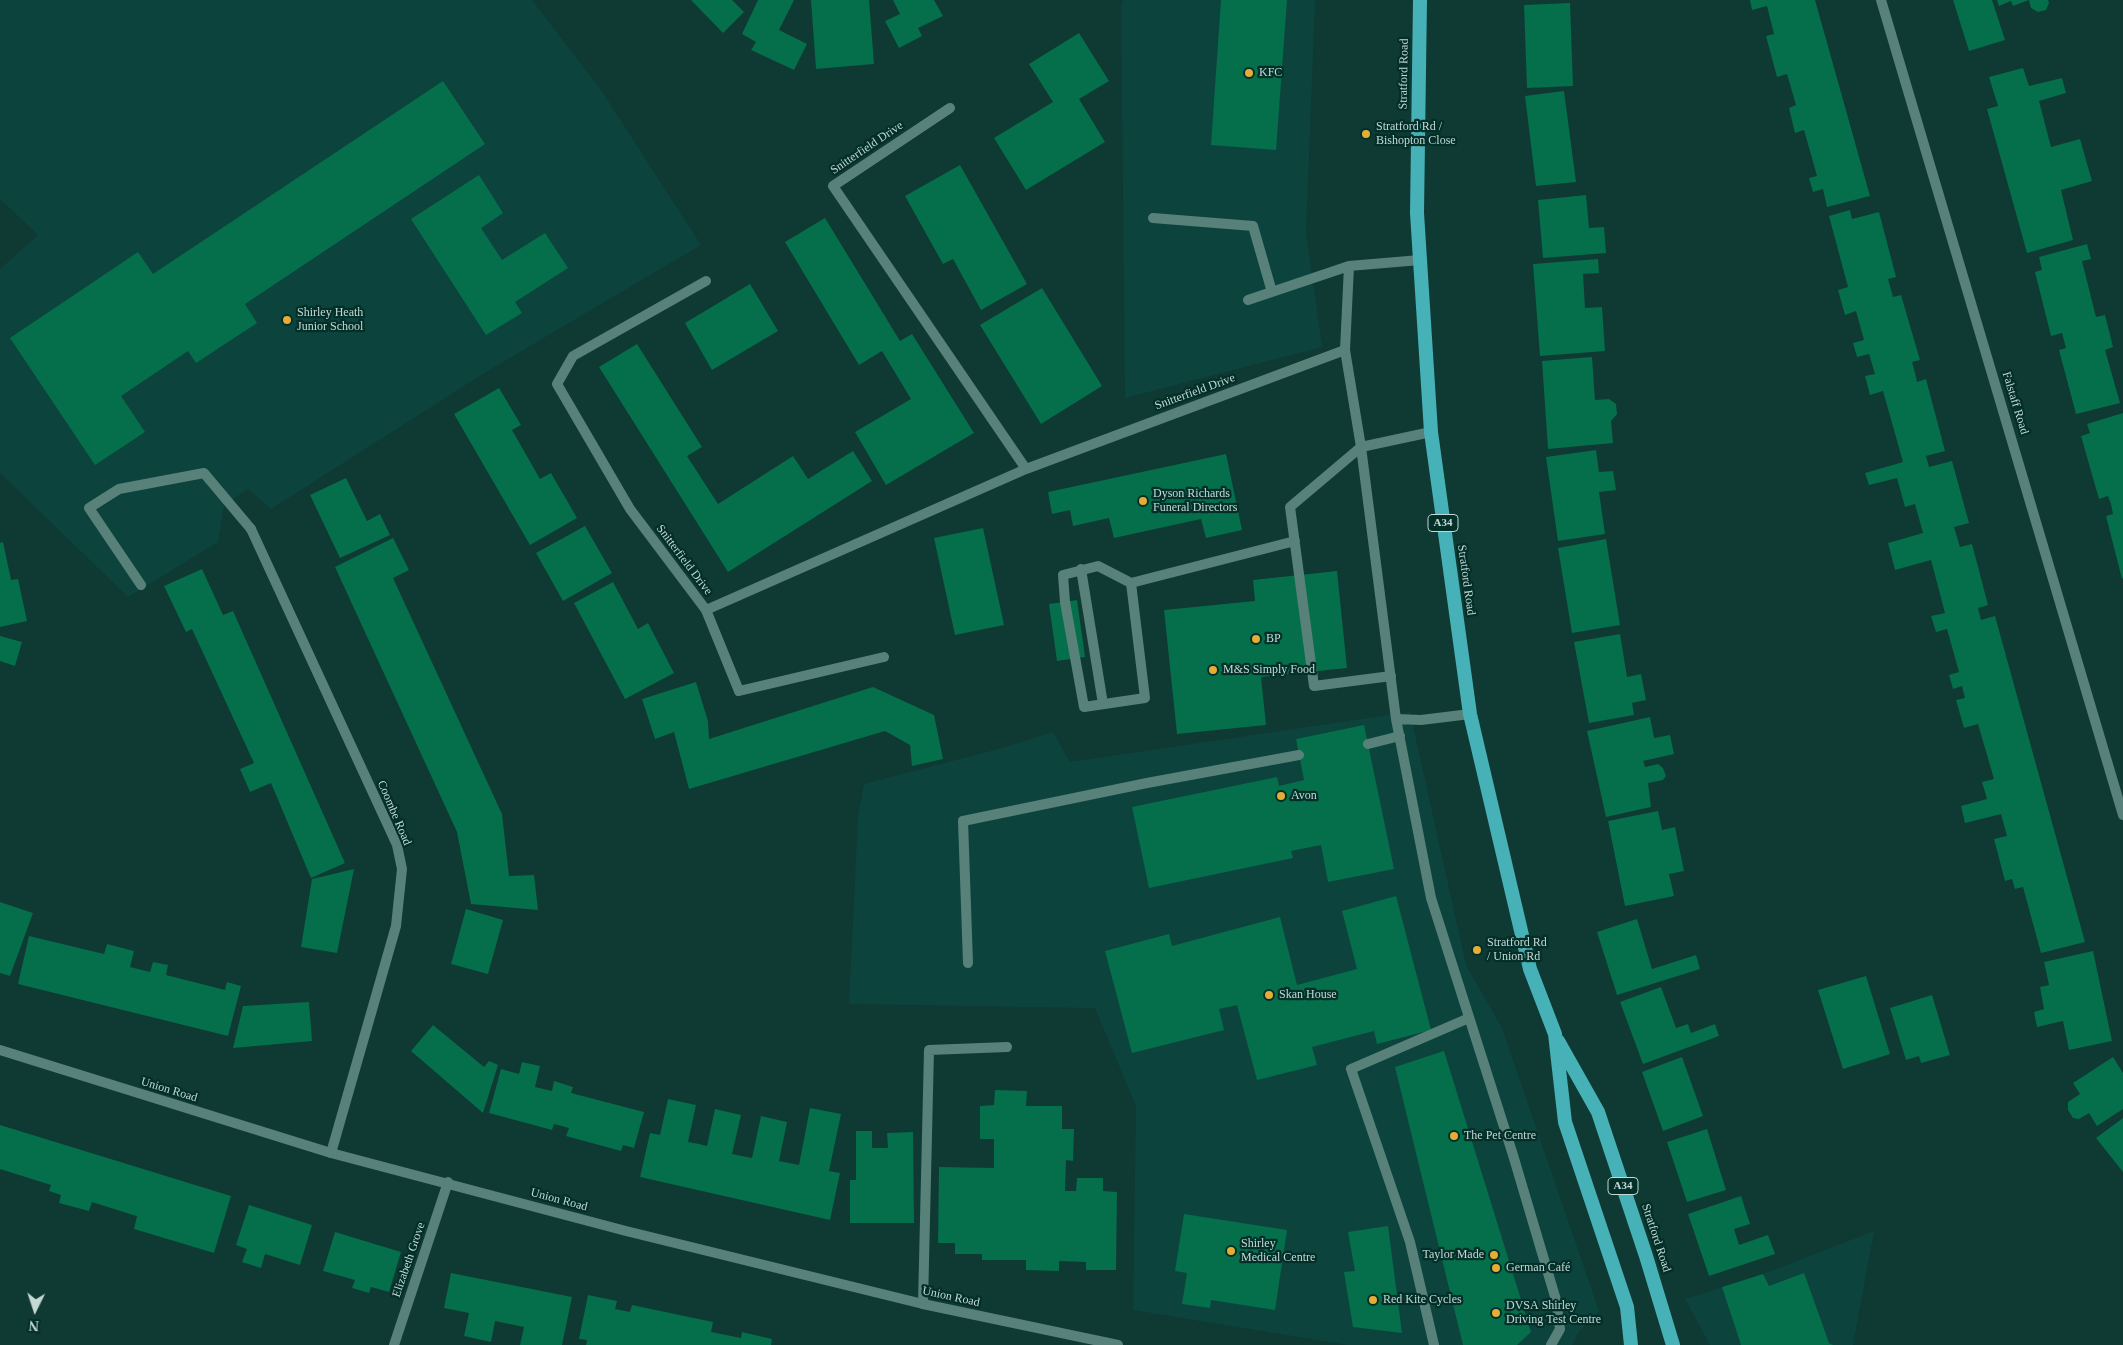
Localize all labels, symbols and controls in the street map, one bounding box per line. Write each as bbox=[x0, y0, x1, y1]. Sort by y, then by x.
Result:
street label: Stratford Road bbox=[1396, 38, 1412, 110]
place label: KFC bbox=[1259, 66, 1282, 80]
marker: KFC bbox=[1243, 67, 1255, 79]
street label: Snitterfield Drive bbox=[828, 118, 906, 178]
place label: Stratford Rd / Bishopton Close bbox=[1376, 120, 1456, 148]
marker: Stratford Rd / Bishopton Close bbox=[1360, 128, 1372, 140]
place label: Shirley Heath Junior School bbox=[297, 306, 363, 334]
marker: Shirley Heath Junior School bbox=[281, 314, 293, 326]
street label: Falstaff Road bbox=[1999, 370, 2031, 436]
street label: Snitterfield Drive bbox=[1153, 371, 1237, 413]
place label: Dyson Richards Funeral Directors bbox=[1153, 487, 1237, 515]
marker: Dyson Richards Funeral Directors bbox=[1137, 495, 1149, 507]
road number: A34 bbox=[1428, 514, 1458, 532]
street label: Snitterfield Drive bbox=[653, 522, 715, 598]
street label: Stratford Road bbox=[1454, 544, 1478, 616]
place label: BP bbox=[1266, 632, 1281, 646]
marker: BP bbox=[1250, 633, 1262, 645]
place label: M&S Simply Food bbox=[1223, 663, 1315, 677]
marker: M&S Simply Food bbox=[1207, 664, 1219, 676]
street label: Coombe Road bbox=[374, 778, 414, 848]
place label: Avon bbox=[1291, 789, 1317, 803]
marker: Avon bbox=[1275, 790, 1287, 802]
place label: Stratford Rd / Union Rd bbox=[1487, 936, 1547, 964]
marker: Stratford Rd / Union Rd bbox=[1471, 944, 1483, 956]
place label: Skan House bbox=[1279, 988, 1337, 1002]
marker: Skan House bbox=[1263, 989, 1275, 1001]
street label: Union Road bbox=[139, 1075, 199, 1105]
place label: The Pet Centre bbox=[1464, 1129, 1536, 1143]
marker: The Pet Centre bbox=[1448, 1130, 1460, 1142]
road number: A34 bbox=[1608, 1178, 1638, 1194]
street label: Union Road bbox=[529, 1185, 589, 1215]
street label: Stratford Road bbox=[1638, 1202, 1674, 1274]
street label: Elizabeth Grove bbox=[389, 1221, 429, 1299]
place label: Shirley Medical Centre bbox=[1241, 1237, 1315, 1265]
marker: Shirley Medical Centre bbox=[1225, 1245, 1237, 1257]
place label: Taylor Made bbox=[1423, 1248, 1484, 1262]
marker: Taylor Made bbox=[1488, 1249, 1500, 1261]
place label: German Café bbox=[1506, 1261, 1570, 1275]
marker: German Café bbox=[1490, 1262, 1502, 1274]
street label: Union Road bbox=[921, 1284, 981, 1310]
north arrow bbox=[10, 1285, 60, 1335]
place label: Red Kite Cycles bbox=[1383, 1293, 1462, 1307]
marker: Red Kite Cycles bbox=[1367, 1294, 1379, 1306]
place label: DVSA Shirley Driving Test Centre bbox=[1506, 1299, 1601, 1327]
marker: DVSA Shirley Driving Test Centre bbox=[1490, 1307, 1502, 1319]
text: N bbox=[28, 1318, 39, 1333]

